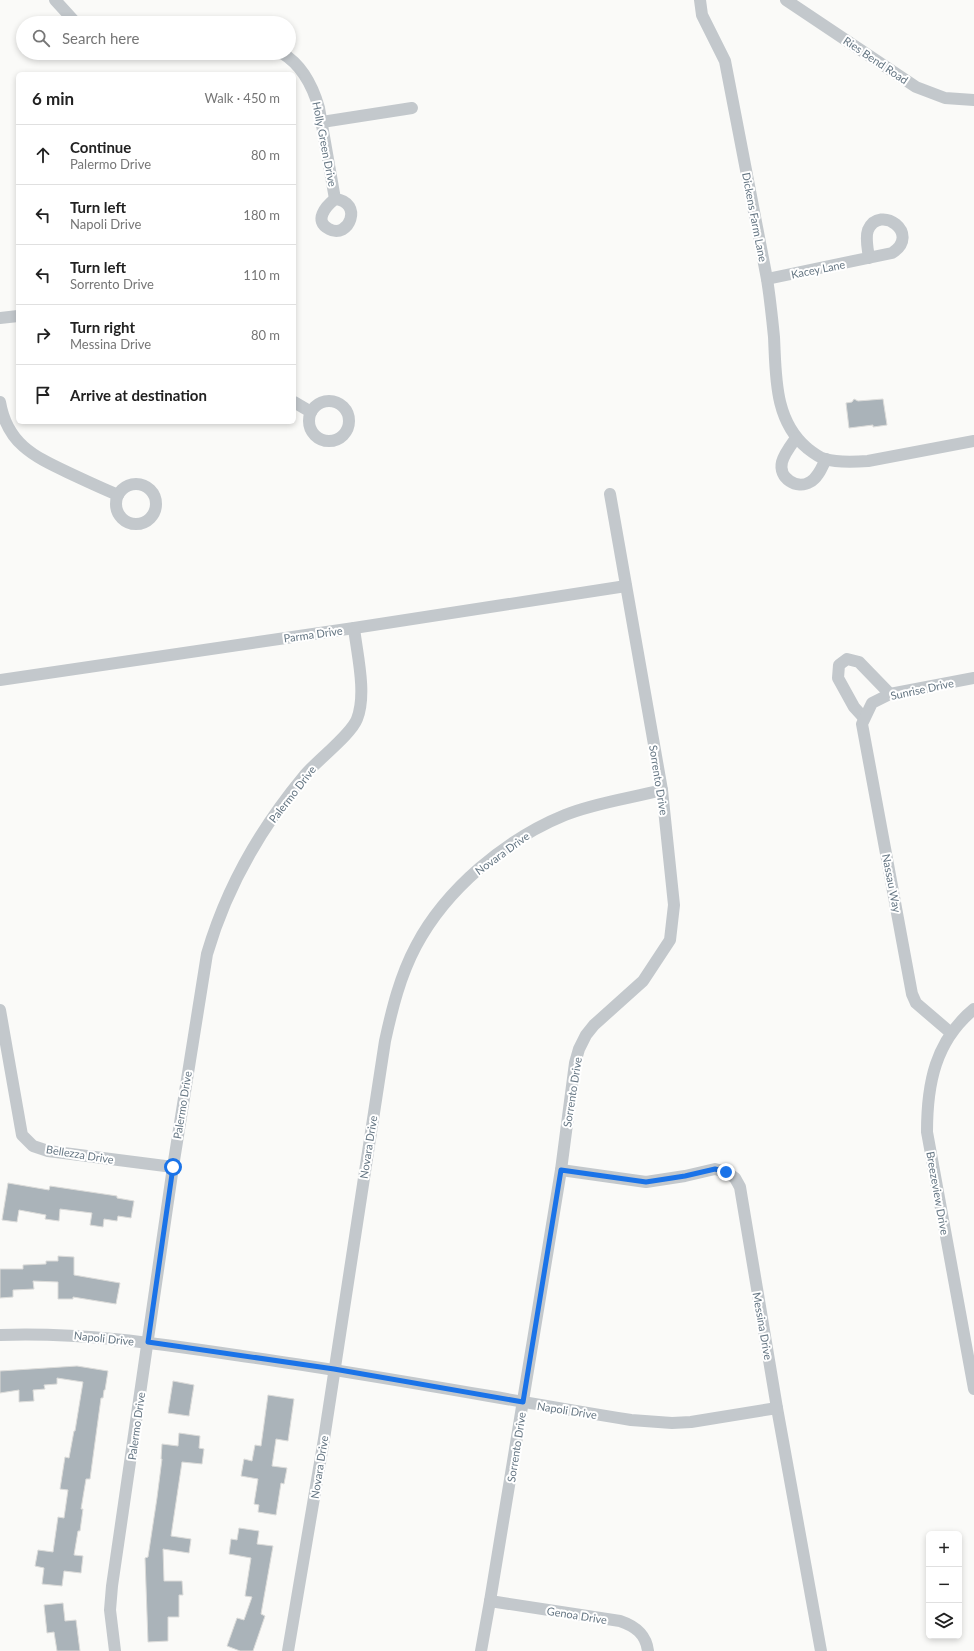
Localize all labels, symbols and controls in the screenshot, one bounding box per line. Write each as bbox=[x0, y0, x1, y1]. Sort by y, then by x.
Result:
search box bbox=[16, 16, 296, 60]
icon: search bbox=[30, 27, 52, 49]
text: Search here bbox=[62, 29, 139, 47]
street label: Ries Bend Road bbox=[841, 34, 911, 86]
text: 6 min bbox=[32, 88, 74, 109]
text: Walk · 450 m bbox=[204, 90, 280, 106]
street label: Holly Green Drive bbox=[310, 100, 340, 188]
text: Continue bbox=[70, 138, 131, 156]
icon: ahead bbox=[32, 144, 54, 166]
text: 80 m bbox=[251, 147, 280, 163]
text: Palermo Drive bbox=[70, 156, 151, 172]
street label: Dickens Farm Lane bbox=[740, 171, 770, 263]
text: Turn left bbox=[70, 198, 126, 216]
icon: left bbox=[32, 204, 54, 226]
text: 180 m bbox=[243, 207, 280, 223]
text: Napoli Drive bbox=[70, 216, 141, 232]
street label: Kacey Lane bbox=[790, 257, 846, 281]
text: Turn left bbox=[70, 258, 126, 276]
icon: left bbox=[32, 264, 54, 286]
text: 110 m bbox=[243, 267, 280, 283]
text: Sorrento Drive bbox=[70, 276, 154, 292]
text: Turn right bbox=[70, 318, 135, 336]
icon: right bbox=[32, 324, 54, 346]
text: 80 m bbox=[251, 327, 280, 343]
text: Messina Drive bbox=[70, 336, 151, 352]
icon: arrive bbox=[32, 384, 54, 406]
text: Arrive at destination bbox=[70, 386, 207, 404]
street label: Parma Drive bbox=[283, 623, 344, 645]
street label: Sunrise Drive bbox=[889, 676, 955, 702]
street label: Sorrento Drive bbox=[647, 744, 671, 816]
street label: Palermo Drive bbox=[266, 763, 318, 825]
street label: Novara Drive bbox=[472, 829, 532, 877]
street label: Nassau Way bbox=[880, 853, 904, 914]
street label: Sorrento Drive bbox=[560, 1056, 584, 1128]
street label: Palermo Drive bbox=[170, 1070, 194, 1140]
street label: Novara Drive bbox=[357, 1114, 379, 1180]
street label: Bellezza Drive bbox=[45, 1142, 115, 1166]
street label: Breezeview Drive bbox=[924, 1150, 952, 1236]
route start bbox=[164, 1158, 182, 1176]
route end bbox=[717, 1163, 735, 1181]
street label: Messina Drive bbox=[751, 1291, 775, 1361]
street label: Napoli Drive bbox=[73, 1328, 135, 1348]
street label: Palermo Drive bbox=[125, 1391, 147, 1461]
street label: Napoli Drive bbox=[536, 1399, 598, 1421]
street label: Sorrento Drive bbox=[504, 1411, 528, 1483]
street label: Novara Drive bbox=[308, 1434, 330, 1500]
map controls bbox=[926, 1531, 962, 1639]
button: + bbox=[926, 1531, 962, 1567]
button: − bbox=[926, 1567, 962, 1603]
button: layers bbox=[926, 1603, 962, 1639]
street label: Genoa Drive bbox=[546, 1604, 608, 1626]

